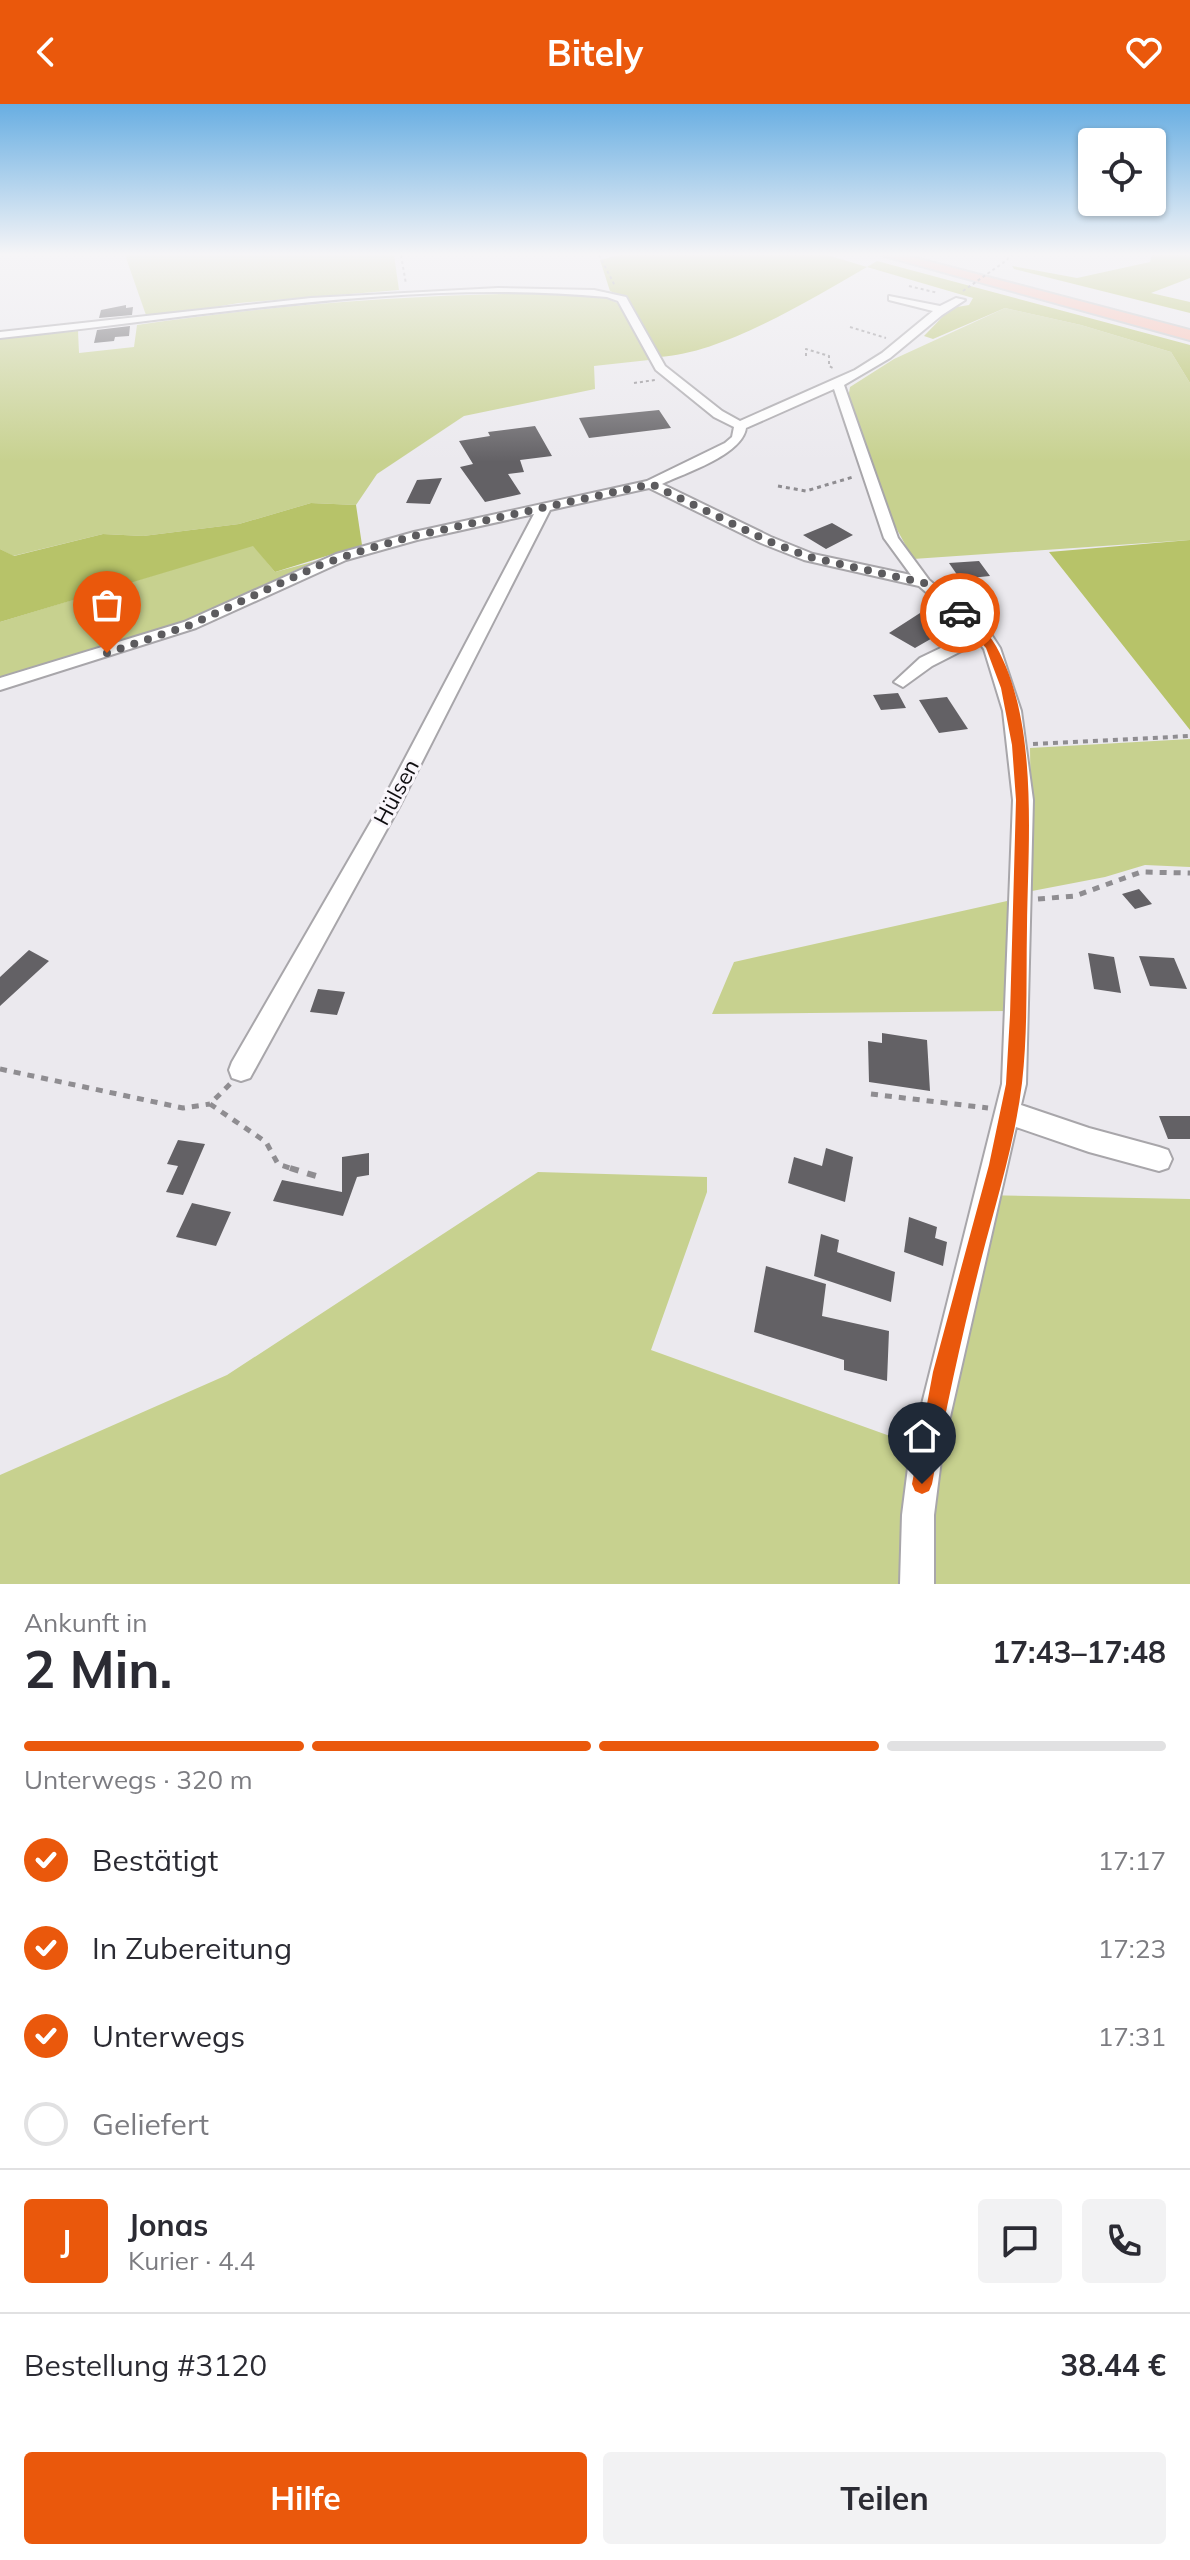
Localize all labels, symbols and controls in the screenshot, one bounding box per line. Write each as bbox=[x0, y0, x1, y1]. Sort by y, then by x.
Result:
icon: back bbox=[24, 30, 68, 74]
text: Bitely bbox=[547, 30, 643, 75]
icon: heart bbox=[1122, 30, 1166, 74]
map controls bbox=[1078, 128, 1166, 216]
button: locate bbox=[1078, 128, 1166, 216]
pin bbox=[73, 571, 141, 653]
courier bbox=[920, 573, 1000, 653]
icon: bag bbox=[85, 583, 129, 627]
icon: car bbox=[938, 591, 982, 635]
street label: Hülsen bbox=[367, 754, 425, 830]
pin bbox=[888, 1402, 956, 1484]
icon: home bbox=[900, 1414, 944, 1458]
text: Ankunft in bbox=[24, 1606, 147, 1639]
text: 17:43–17:48 bbox=[992, 1633, 1166, 1671]
text: 2 Min. bbox=[24, 1636, 173, 1701]
text: Unterwegs · 320 m bbox=[24, 1763, 253, 1796]
icon: check bbox=[24, 1838, 68, 1882]
text: Bestätigt bbox=[92, 1841, 218, 1879]
text: 17:17 bbox=[1098, 1844, 1166, 1877]
icon: check bbox=[24, 1926, 68, 1970]
text: In Zubereitung bbox=[92, 1929, 292, 1967]
text: 17:23 bbox=[1098, 1932, 1166, 1965]
icon: check bbox=[24, 2014, 68, 2058]
text: Unterwegs bbox=[92, 2017, 245, 2055]
text: 17:31 bbox=[1098, 2020, 1166, 2053]
text: Geliefert bbox=[92, 2105, 209, 2143]
button: chat bbox=[978, 2199, 1062, 2283]
button: phone bbox=[1082, 2199, 1166, 2283]
text: Jonas bbox=[128, 2206, 208, 2244]
text: J bbox=[61, 2222, 71, 2260]
text: Kurier · 4.4 bbox=[128, 2244, 255, 2277]
text: Bestellung #3120 bbox=[24, 2346, 267, 2384]
text: 38.44 € bbox=[1060, 2346, 1166, 2384]
button: Hilfe bbox=[24, 2452, 587, 2544]
button: Teilen bbox=[603, 2452, 1166, 2544]

